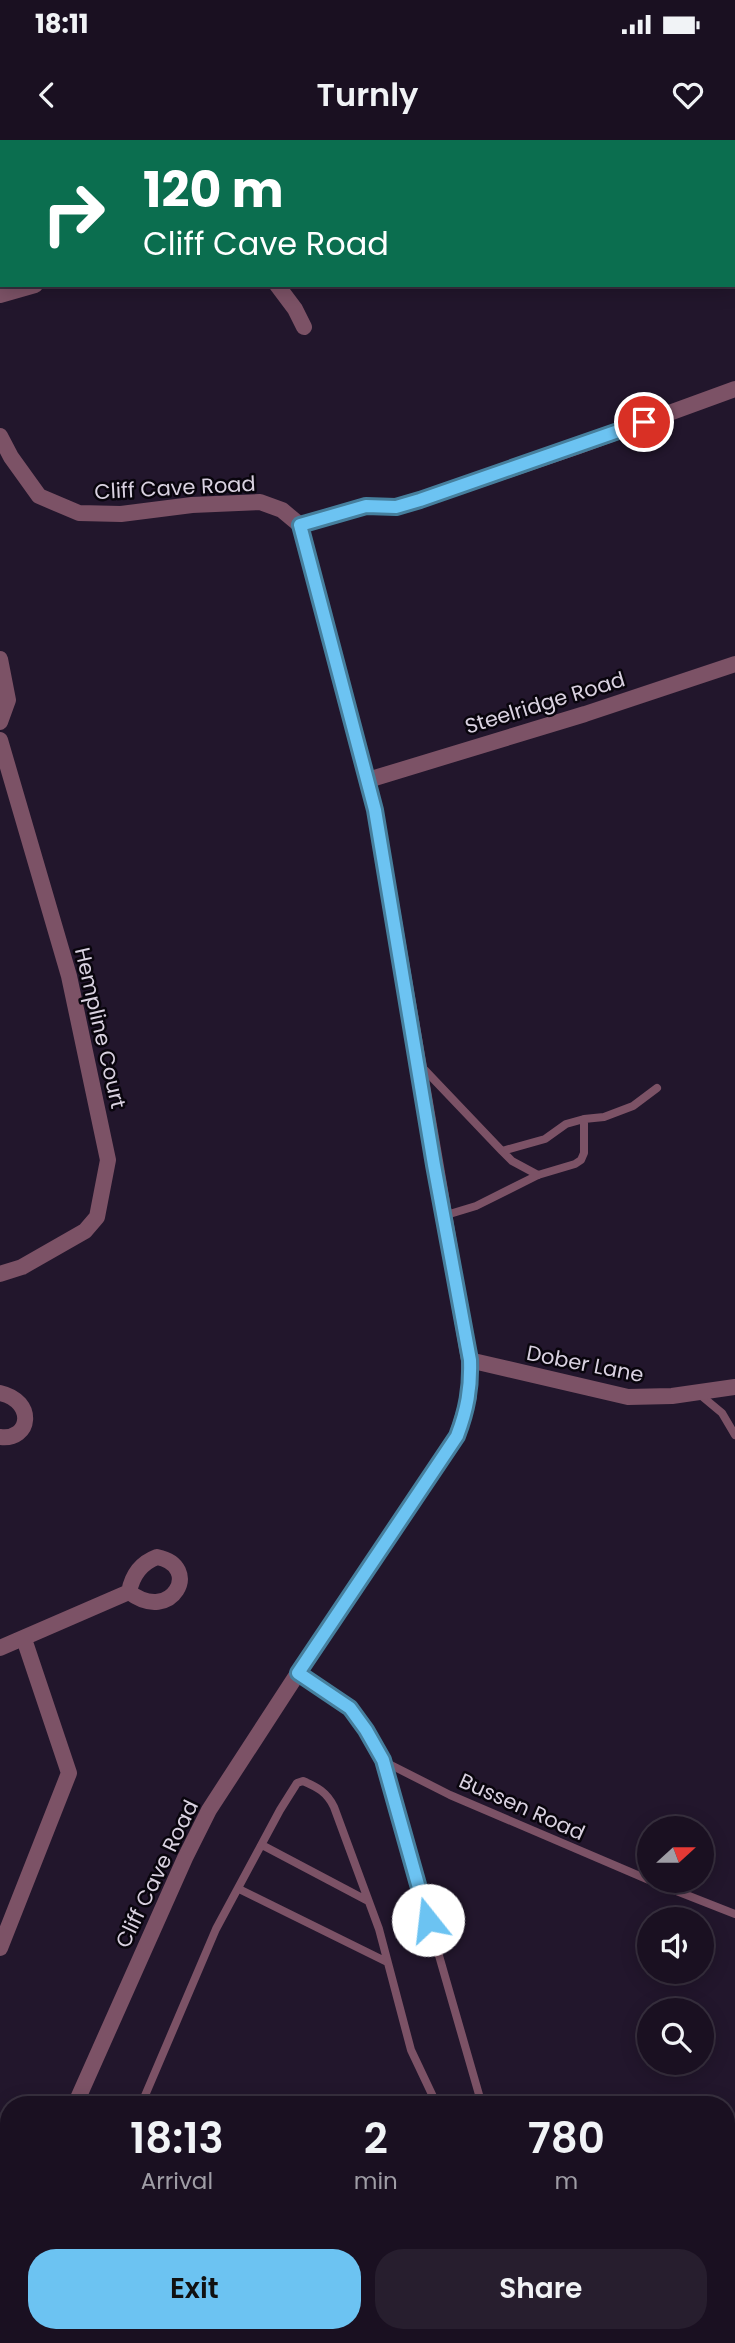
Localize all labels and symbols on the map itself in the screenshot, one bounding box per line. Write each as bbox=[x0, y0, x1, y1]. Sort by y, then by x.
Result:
pin bbox=[614, 392, 674, 452]
street label: Cliff Cave Road bbox=[94, 469, 256, 506]
street label: Steelridge Road bbox=[461, 664, 628, 741]
street label: Hempline Court bbox=[68, 945, 133, 1111]
street label: Dober Lane bbox=[524, 1338, 646, 1389]
street label: Bussen Road bbox=[455, 1766, 590, 1847]
street label: Cliff Cave Road bbox=[108, 1795, 205, 1953]
north arrow bbox=[637, 1816, 714, 1894]
position arrow bbox=[391, 1883, 465, 1957]

